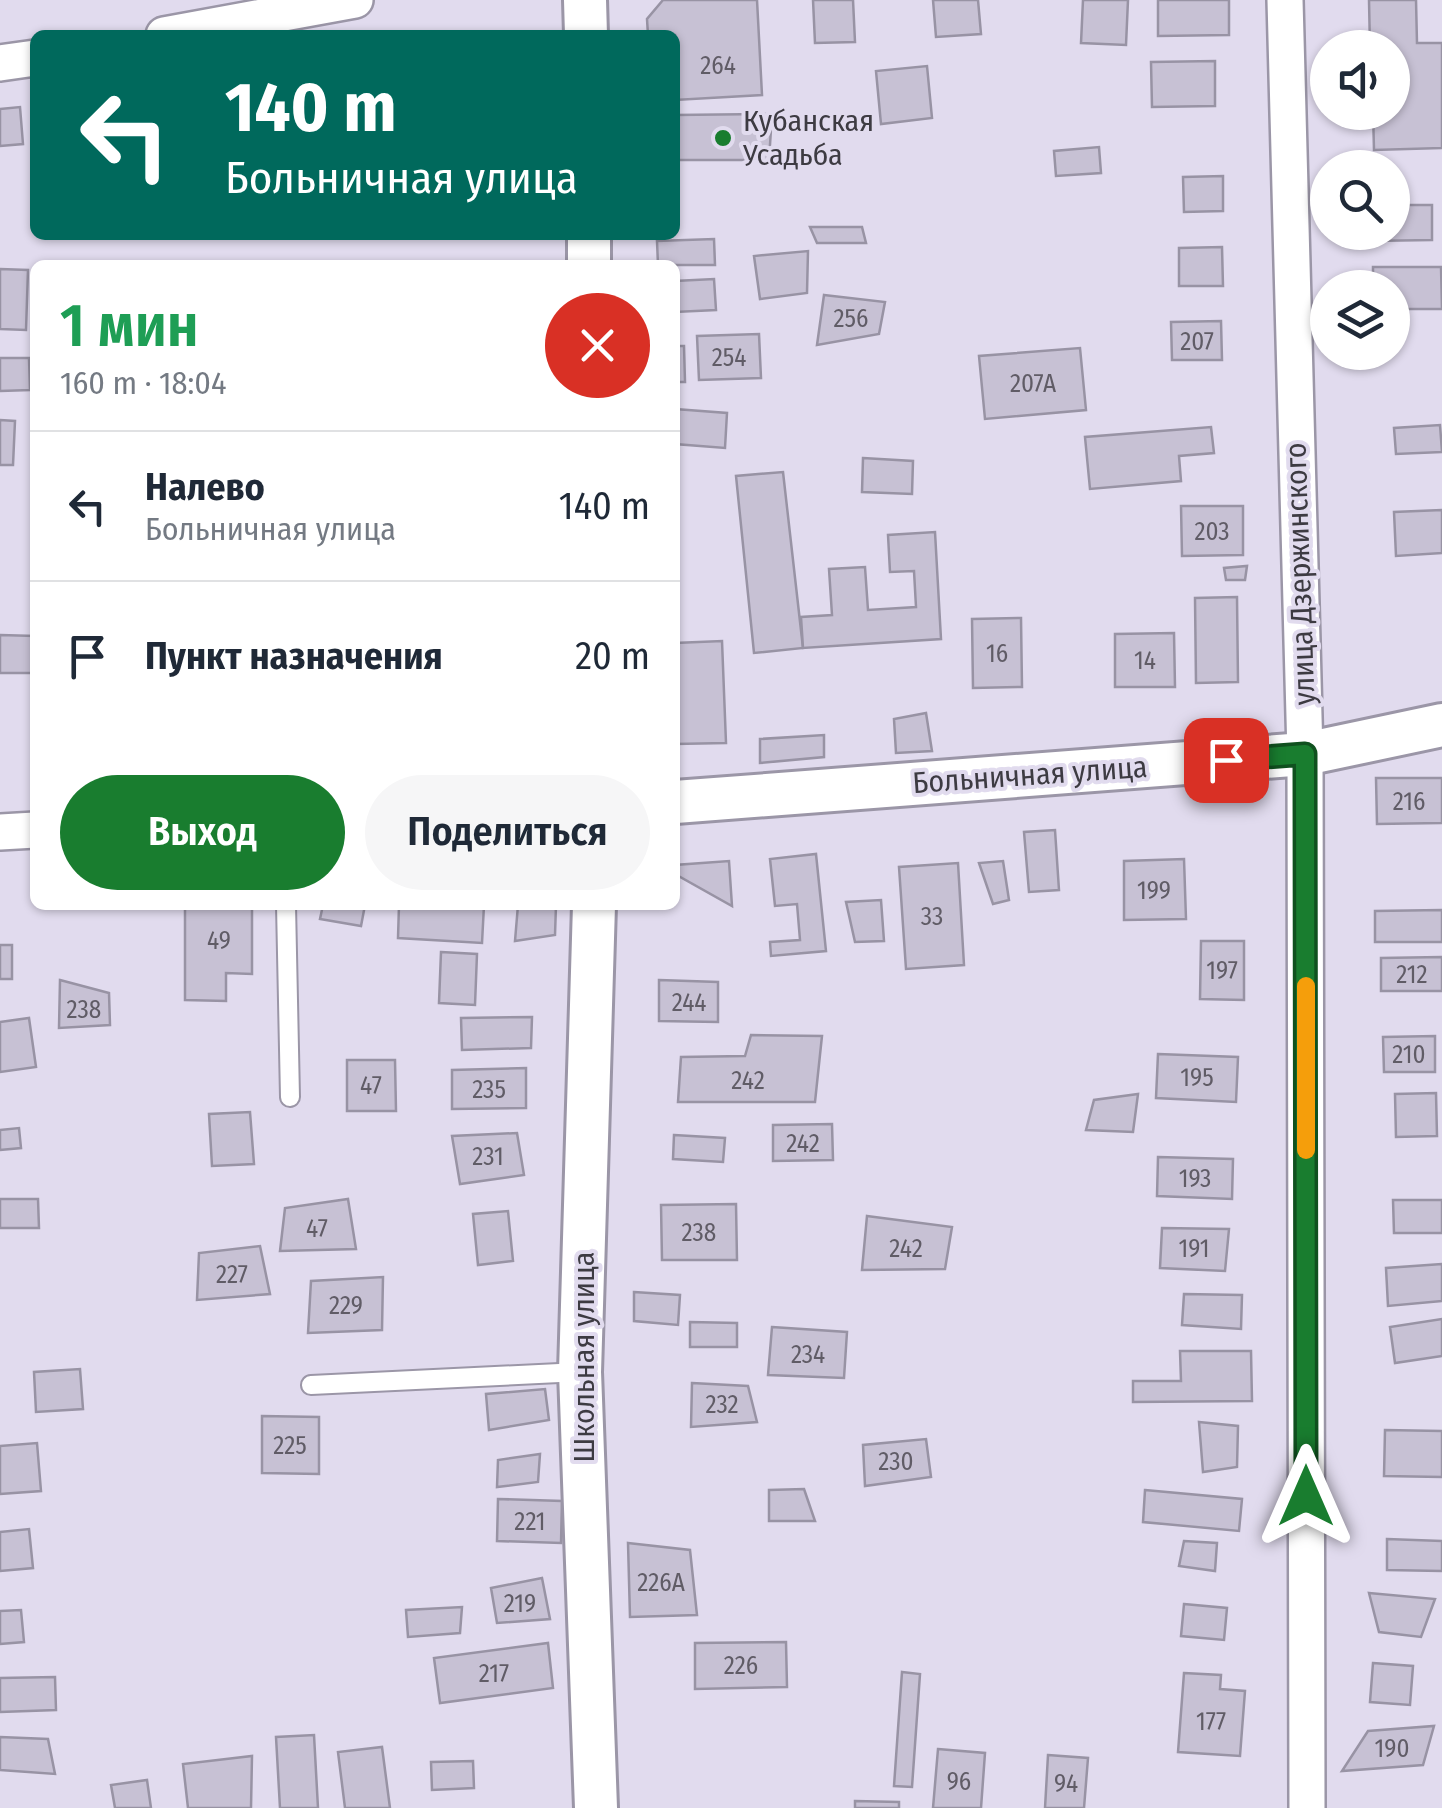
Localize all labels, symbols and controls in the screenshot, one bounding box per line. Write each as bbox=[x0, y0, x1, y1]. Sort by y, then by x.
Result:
map controls bbox=[1310, 30, 1410, 370]
button: sound bbox=[1310, 30, 1410, 130]
house number: 264 bbox=[700, 51, 736, 81]
text: 140 m bbox=[225, 66, 397, 150]
icon: left bbox=[60, 70, 190, 200]
place label: Кубанская Усадьба bbox=[742, 103, 874, 173]
marker: Кубанская Усадьба bbox=[712, 127, 734, 149]
button: search bbox=[1310, 150, 1410, 250]
text: Больничная улица bbox=[225, 151, 578, 205]
button: layers bbox=[1310, 270, 1410, 370]
text: 1 мин bbox=[60, 290, 199, 362]
button: close bbox=[545, 293, 650, 398]
house number: 256 bbox=[834, 304, 868, 334]
house number: 207 bbox=[1180, 327, 1214, 357]
house number: 254 bbox=[712, 343, 746, 373]
text: 160 m · 18:04 bbox=[60, 364, 226, 402]
house number: 207А bbox=[1010, 369, 1056, 399]
street label: улица Дзержинского bbox=[1277, 442, 1323, 706]
text: Налево bbox=[145, 464, 265, 510]
icon: left bbox=[60, 479, 115, 534]
text: 140 m bbox=[559, 483, 650, 529]
text: Больничная улица bbox=[145, 510, 396, 548]
house number: 203 bbox=[1194, 517, 1230, 547]
icon: arrive bbox=[60, 629, 115, 684]
text: Пункт назначения bbox=[145, 633, 443, 679]
text: 20 m bbox=[575, 633, 650, 679]
house number: 16 bbox=[986, 639, 1008, 669]
house number: 14 bbox=[1134, 646, 1156, 676]
pin bbox=[1184, 718, 1269, 803]
icon: arrive bbox=[1199, 733, 1254, 788]
street label: Больничная улица bbox=[911, 749, 1149, 801]
button: Выход bbox=[60, 775, 345, 890]
button: Поделиться bbox=[365, 775, 650, 890]
house number: 216 bbox=[1393, 787, 1425, 817]
house number: 199 bbox=[1137, 876, 1171, 906]
house number: 33 bbox=[921, 902, 943, 932]
house number: 49 bbox=[207, 926, 231, 956]
house number: 197 bbox=[1206, 956, 1238, 986]
house number: 212 bbox=[1396, 960, 1428, 990]
house number: 244 bbox=[672, 988, 706, 1018]
house number: 238 bbox=[67, 995, 101, 1025]
house number: 210 bbox=[1392, 1040, 1426, 1070]
house number: 195 bbox=[1180, 1063, 1214, 1093]
house number: 242 bbox=[731, 1066, 765, 1096]
house number: 47 bbox=[360, 1071, 382, 1101]
house number: 235 bbox=[472, 1075, 506, 1105]
house number: 242 bbox=[786, 1129, 820, 1159]
house number: 231 bbox=[472, 1142, 504, 1172]
house number: 193 bbox=[1179, 1164, 1211, 1194]
house number: 47 bbox=[306, 1214, 328, 1244]
house number: 238 bbox=[682, 1218, 716, 1248]
house number: 242 bbox=[889, 1234, 923, 1264]
house number: 191 bbox=[1178, 1234, 1210, 1264]
street label: Школьная улица bbox=[566, 1251, 602, 1463]
house number: 227 bbox=[216, 1260, 248, 1290]
house number: 229 bbox=[329, 1291, 363, 1321]
house number: 234 bbox=[791, 1340, 825, 1370]
house number: 232 bbox=[705, 1390, 739, 1420]
house number: 225 bbox=[273, 1431, 307, 1461]
position arrow bbox=[1254, 1444, 1358, 1548]
house number: 230 bbox=[878, 1447, 914, 1477]
house number: 221 bbox=[514, 1507, 546, 1537]
house number: 226А bbox=[637, 1568, 685, 1598]
house number: 219 bbox=[504, 1589, 536, 1619]
house number: 226 bbox=[724, 1651, 758, 1681]
house number: 217 bbox=[479, 1659, 509, 1689]
house number: 177 bbox=[1196, 1707, 1226, 1737]
house number: 190 bbox=[1375, 1734, 1409, 1764]
house number: 96 bbox=[947, 1767, 971, 1797]
house number: 94 bbox=[1054, 1769, 1078, 1799]

